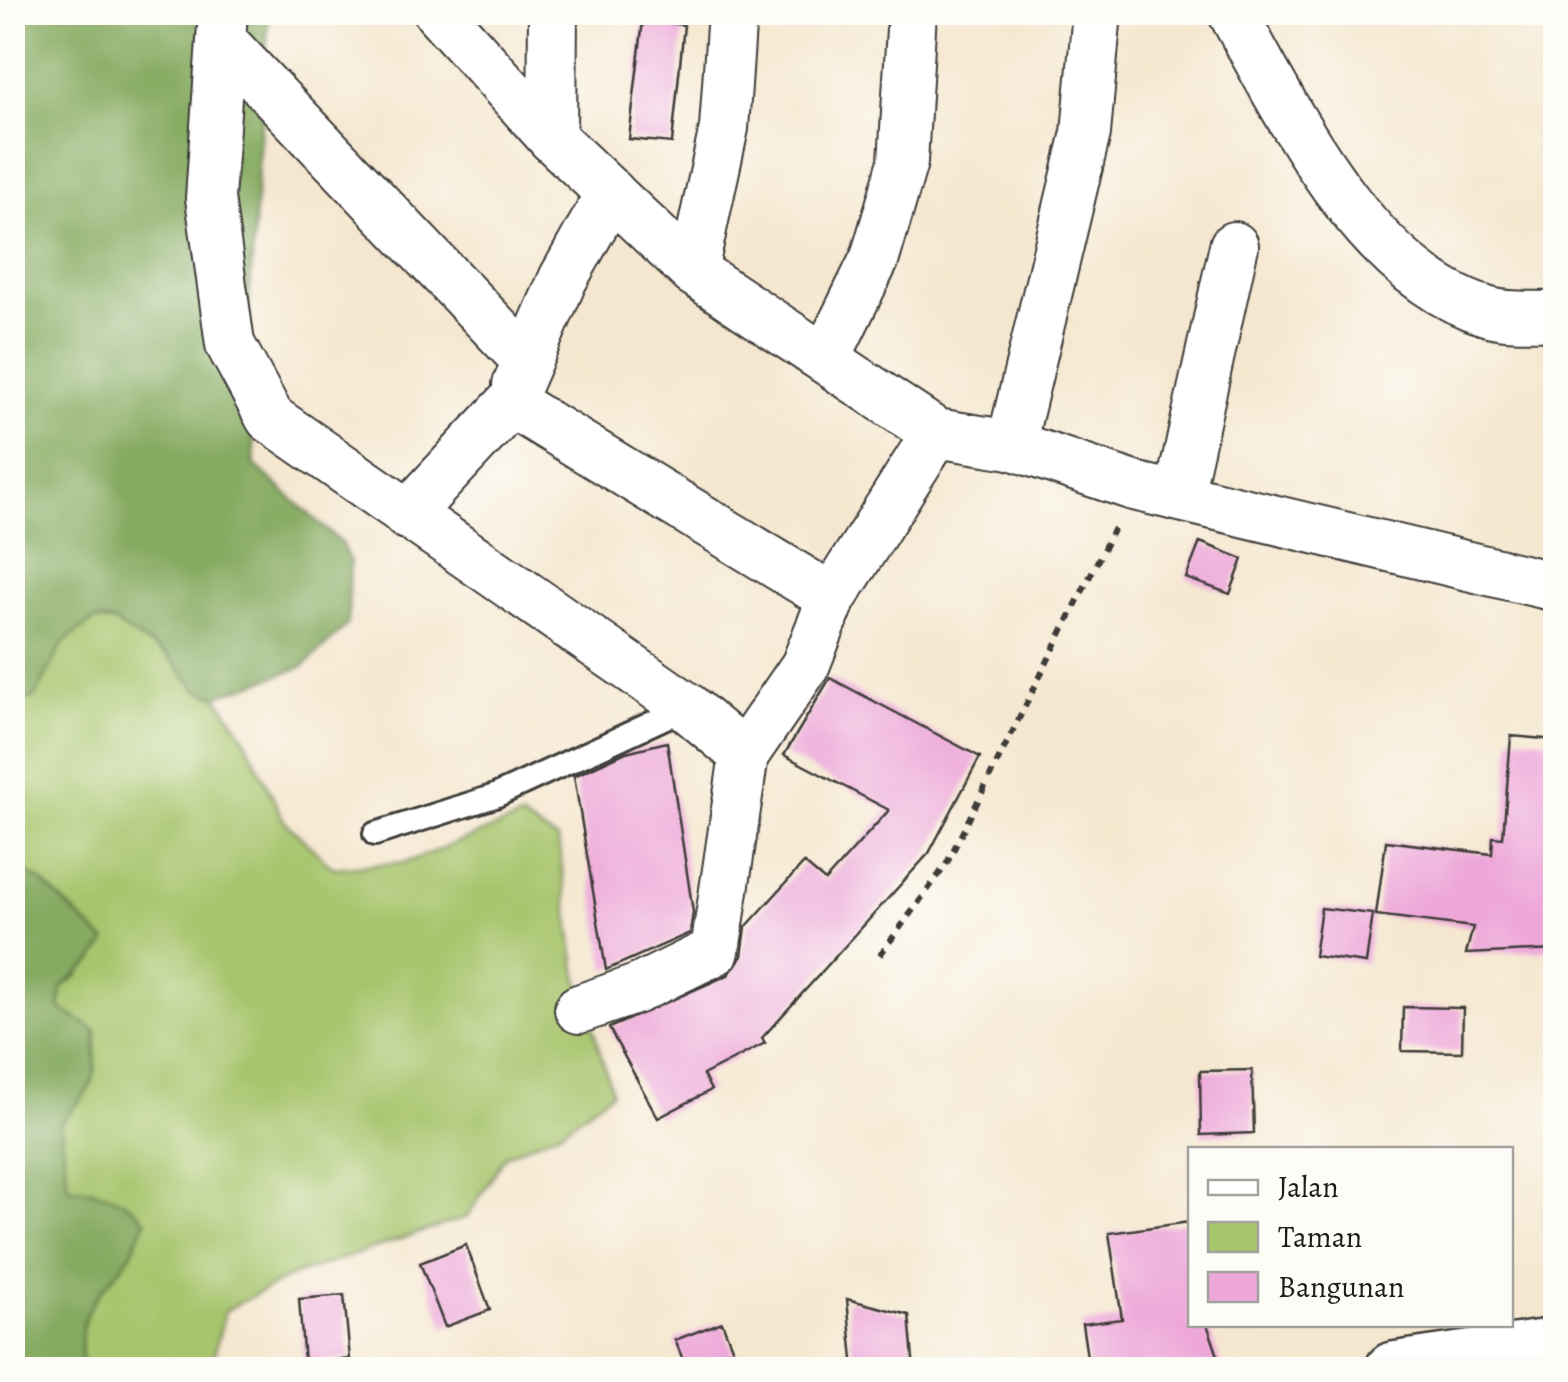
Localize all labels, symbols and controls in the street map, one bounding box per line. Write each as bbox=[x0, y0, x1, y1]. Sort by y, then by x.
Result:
legend bbox=[1188, 1147, 1513, 1327]
text: Jalan bbox=[1278, 1167, 1339, 1207]
text: Taman bbox=[1278, 1217, 1362, 1257]
text: Bangunan bbox=[1278, 1267, 1404, 1307]

